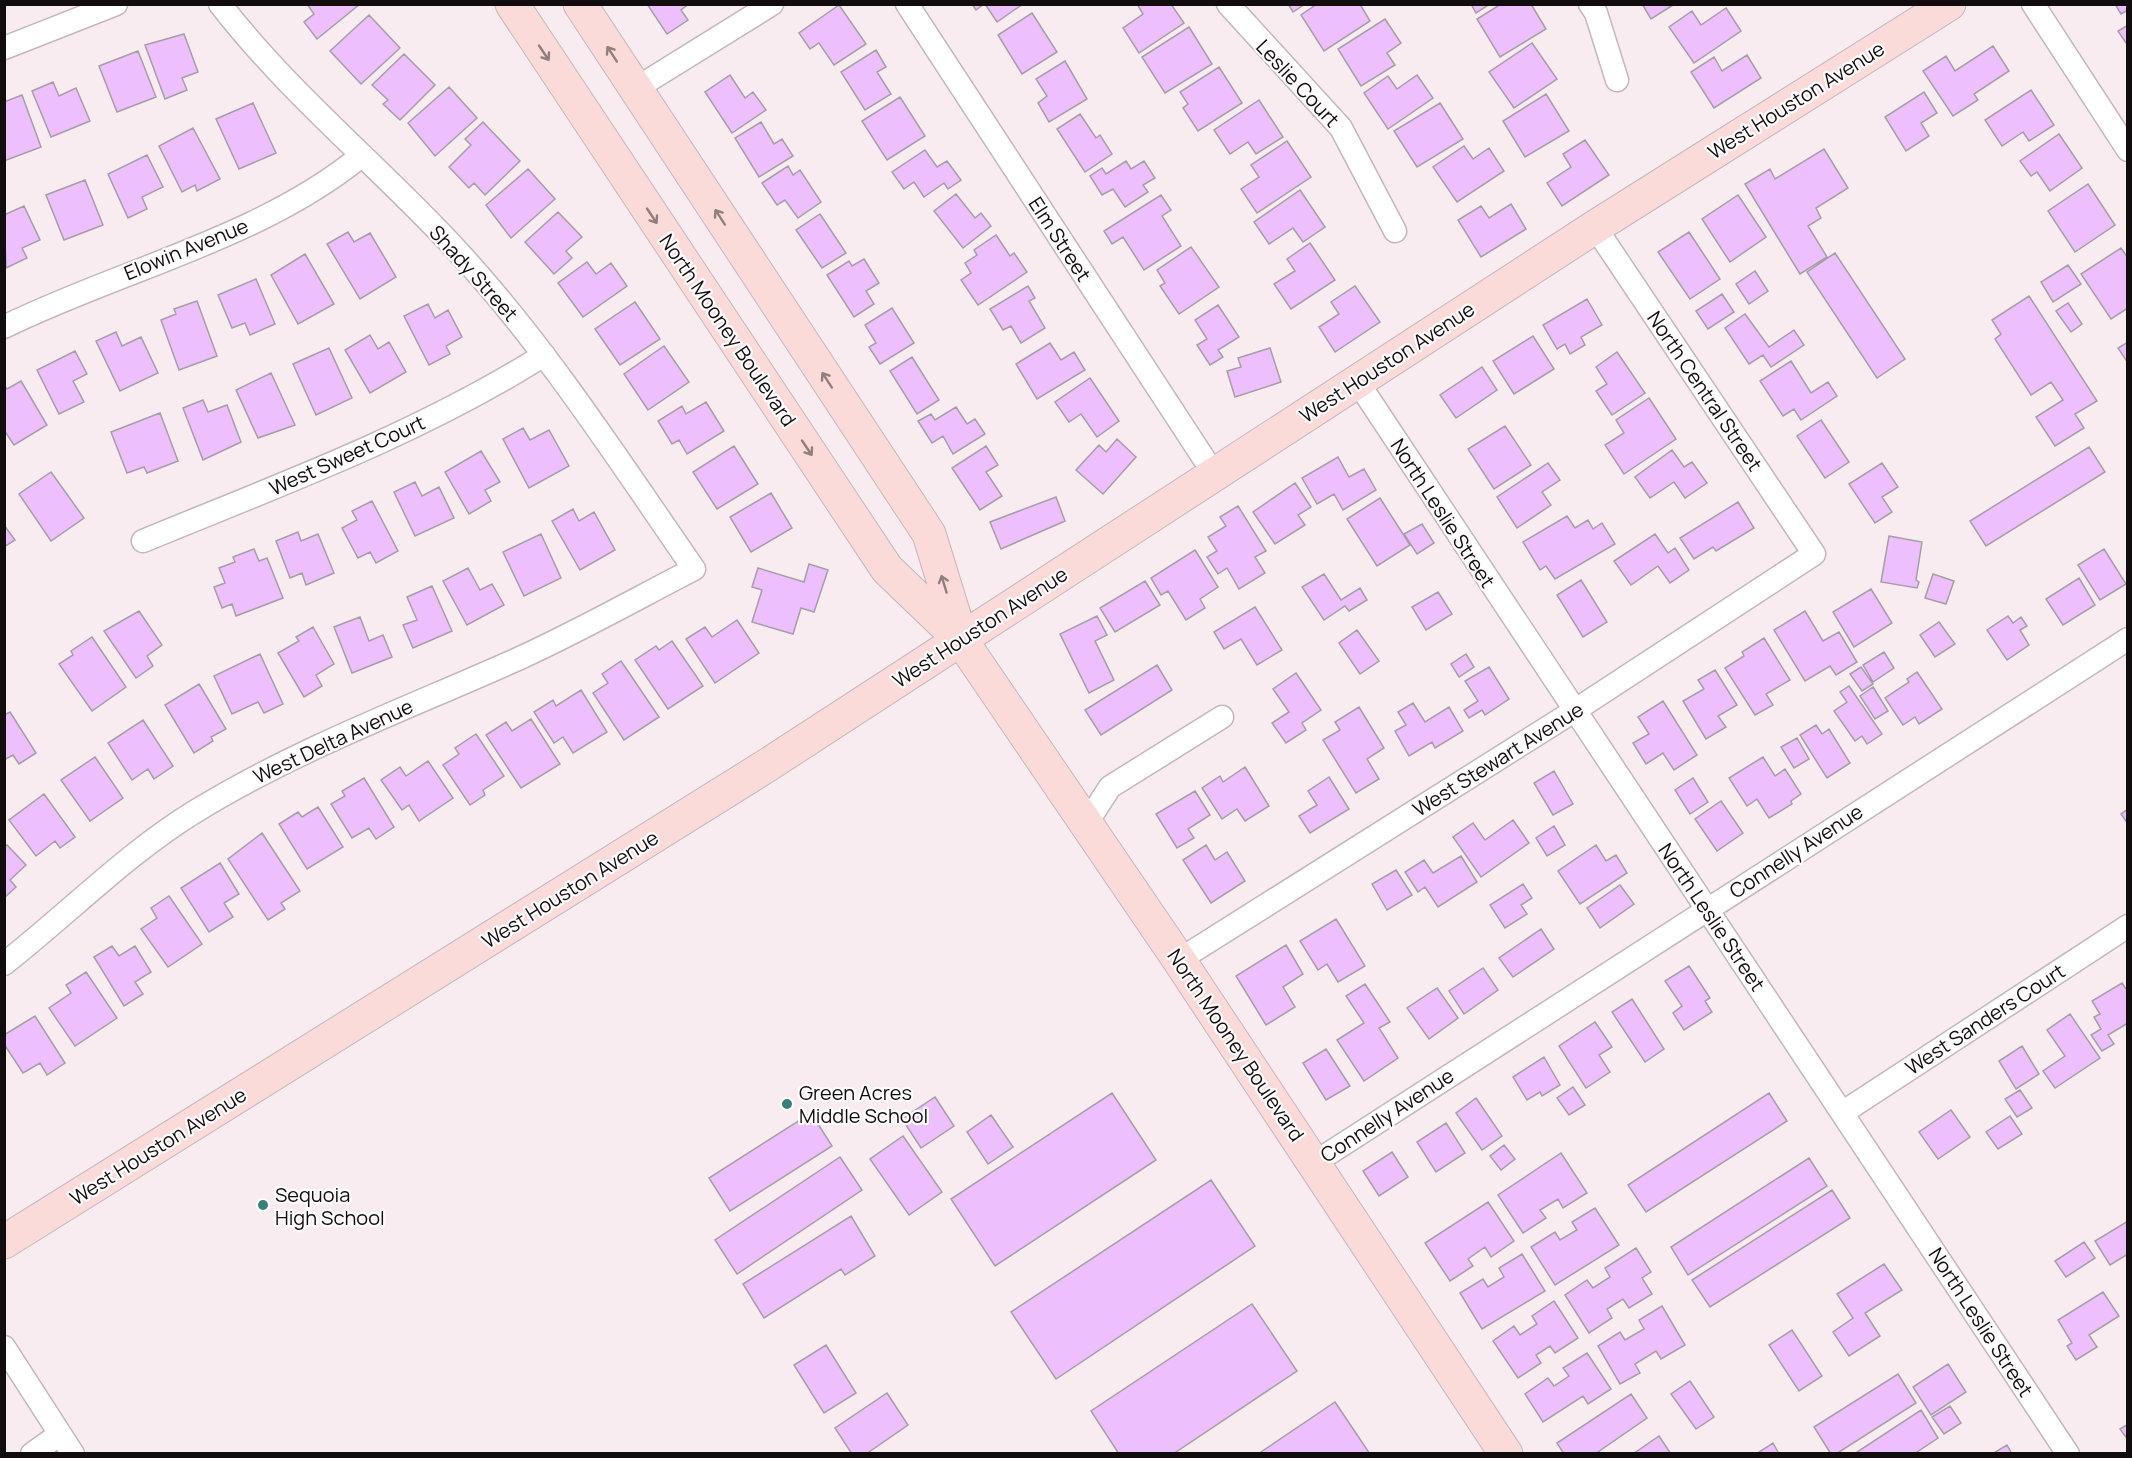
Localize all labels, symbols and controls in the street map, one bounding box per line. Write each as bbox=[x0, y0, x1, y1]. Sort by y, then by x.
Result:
street label: Leslie Court bbox=[1250, 33, 1346, 133]
street label: West Houston Avenue bbox=[1703, 35, 1889, 165]
one-way arrow bbox=[538, 44, 550, 61]
one-way arrow bbox=[606, 46, 619, 63]
street label: Elm Street bbox=[1023, 191, 1097, 287]
one-way arrow bbox=[646, 207, 658, 223]
one-way arrow bbox=[713, 209, 726, 226]
street label: Elowin Avenue bbox=[120, 212, 252, 286]
street label: Shady Street bbox=[424, 219, 524, 327]
street label: North Mooney Boulevard bbox=[654, 229, 802, 431]
street label: West Houston Avenue bbox=[1294, 295, 1480, 429]
street label: North Central Street bbox=[1641, 306, 1769, 476]
one-way arrow bbox=[821, 372, 833, 389]
street label: West Sweet Court bbox=[265, 409, 429, 501]
street label: North Leslie Street bbox=[1385, 433, 1501, 593]
one-way arrow bbox=[801, 439, 813, 456]
street label: West Houston Avenue bbox=[887, 560, 1073, 694]
one-way arrow bbox=[938, 575, 949, 594]
street label: West Delta Avenue bbox=[249, 692, 417, 790]
street label: West Stewart Avenue bbox=[1408, 695, 1588, 823]
street label: Connelly Avenue bbox=[1724, 798, 1868, 904]
street label: West Houston Avenue bbox=[477, 824, 663, 954]
street label: North Leslie Street bbox=[1652, 838, 1772, 996]
street label: North Mooney Boulevard bbox=[1162, 944, 1310, 1146]
street label: West Sanders Court bbox=[1900, 957, 2070, 1081]
street label: Connelly Avenue bbox=[1315, 1062, 1459, 1168]
place label: Green Acres Middle School bbox=[799, 1079, 928, 1129]
street label: West Houston Avenue bbox=[65, 1081, 251, 1211]
marker: Green Acres Middle School bbox=[780, 1097, 794, 1111]
place label: Sequoia High School bbox=[275, 1181, 385, 1231]
marker: Sequoia High School bbox=[256, 1198, 270, 1212]
street label: North Leslie Street bbox=[1923, 1242, 2039, 1402]

